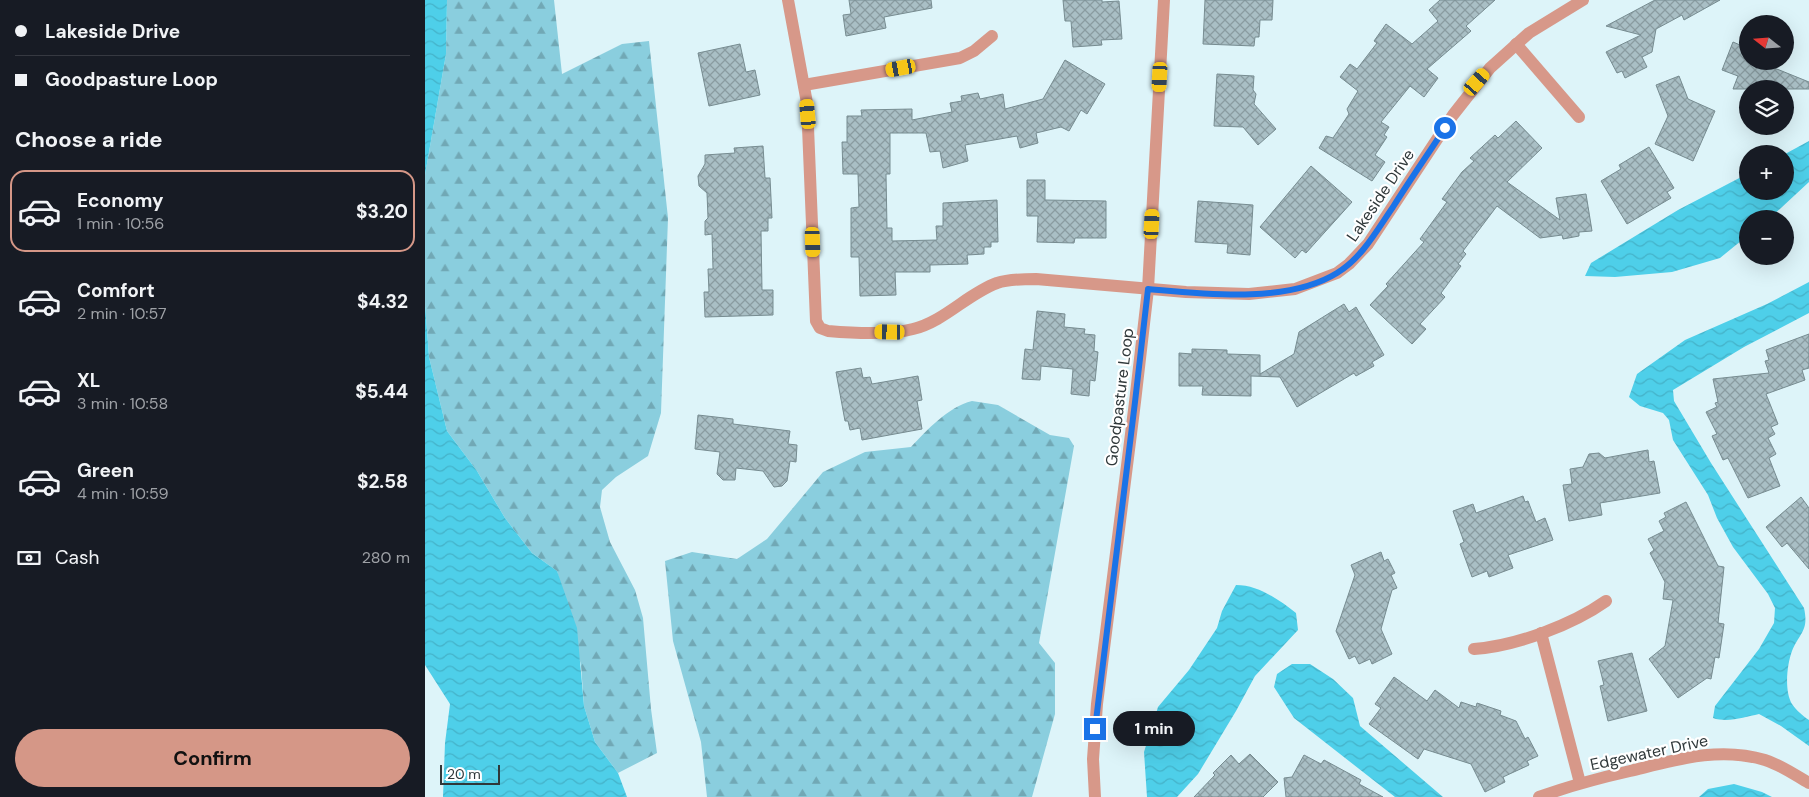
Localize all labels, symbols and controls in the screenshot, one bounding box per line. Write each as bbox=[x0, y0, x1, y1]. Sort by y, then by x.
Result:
north arrow bbox=[1739, 15, 1794, 70]
map controls bbox=[1739, 15, 1794, 265]
text: Lakeside Drive bbox=[45, 19, 180, 44]
car bbox=[884, 58, 917, 78]
car bbox=[1151, 62, 1168, 92]
car bbox=[1461, 66, 1492, 98]
text: Goodpasture Loop bbox=[45, 67, 218, 92]
button: layers bbox=[1739, 80, 1794, 135]
car bbox=[799, 98, 816, 130]
route start bbox=[1434, 117, 1456, 139]
text: Choose a ride bbox=[15, 125, 163, 154]
street label: Lakeside Drive bbox=[1342, 145, 1419, 245]
button: + bbox=[1739, 145, 1794, 200]
text: Economy bbox=[77, 188, 164, 213]
icon: car bbox=[17, 189, 62, 234]
text: $3.20 bbox=[356, 199, 408, 224]
car bbox=[1143, 209, 1160, 239]
button: − bbox=[1739, 210, 1794, 265]
text: 1 min · 10:56 bbox=[77, 213, 164, 234]
car bbox=[804, 227, 821, 257]
text: Comfort bbox=[77, 278, 155, 303]
icon: car bbox=[17, 279, 62, 324]
text: $4.32 bbox=[357, 289, 408, 314]
text: 2 min · 10:57 bbox=[77, 303, 167, 324]
car bbox=[874, 324, 905, 340]
street label: Goodpasture Loop bbox=[1101, 327, 1138, 467]
text: XL bbox=[77, 368, 100, 393]
icon: car bbox=[17, 369, 62, 414]
text: $5.44 bbox=[355, 379, 408, 404]
text: 3 min · 10:58 bbox=[77, 393, 168, 414]
text: Green bbox=[77, 458, 134, 483]
icon: car bbox=[17, 459, 62, 504]
text: $2.58 bbox=[357, 469, 408, 494]
text: 4 min · 10:59 bbox=[77, 483, 168, 504]
icon: cash bbox=[15, 544, 43, 572]
text: Cash bbox=[55, 545, 99, 570]
text: 280 m bbox=[362, 547, 410, 568]
callout: 1 min bbox=[1113, 712, 1195, 746]
route end bbox=[1084, 718, 1106, 740]
text: 1 min bbox=[1135, 718, 1173, 739]
button: Confirm bbox=[15, 729, 410, 787]
street label: Edgewater Drive bbox=[1588, 730, 1710, 775]
scale bar bbox=[440, 762, 500, 785]
text: 20 m bbox=[447, 765, 481, 783]

